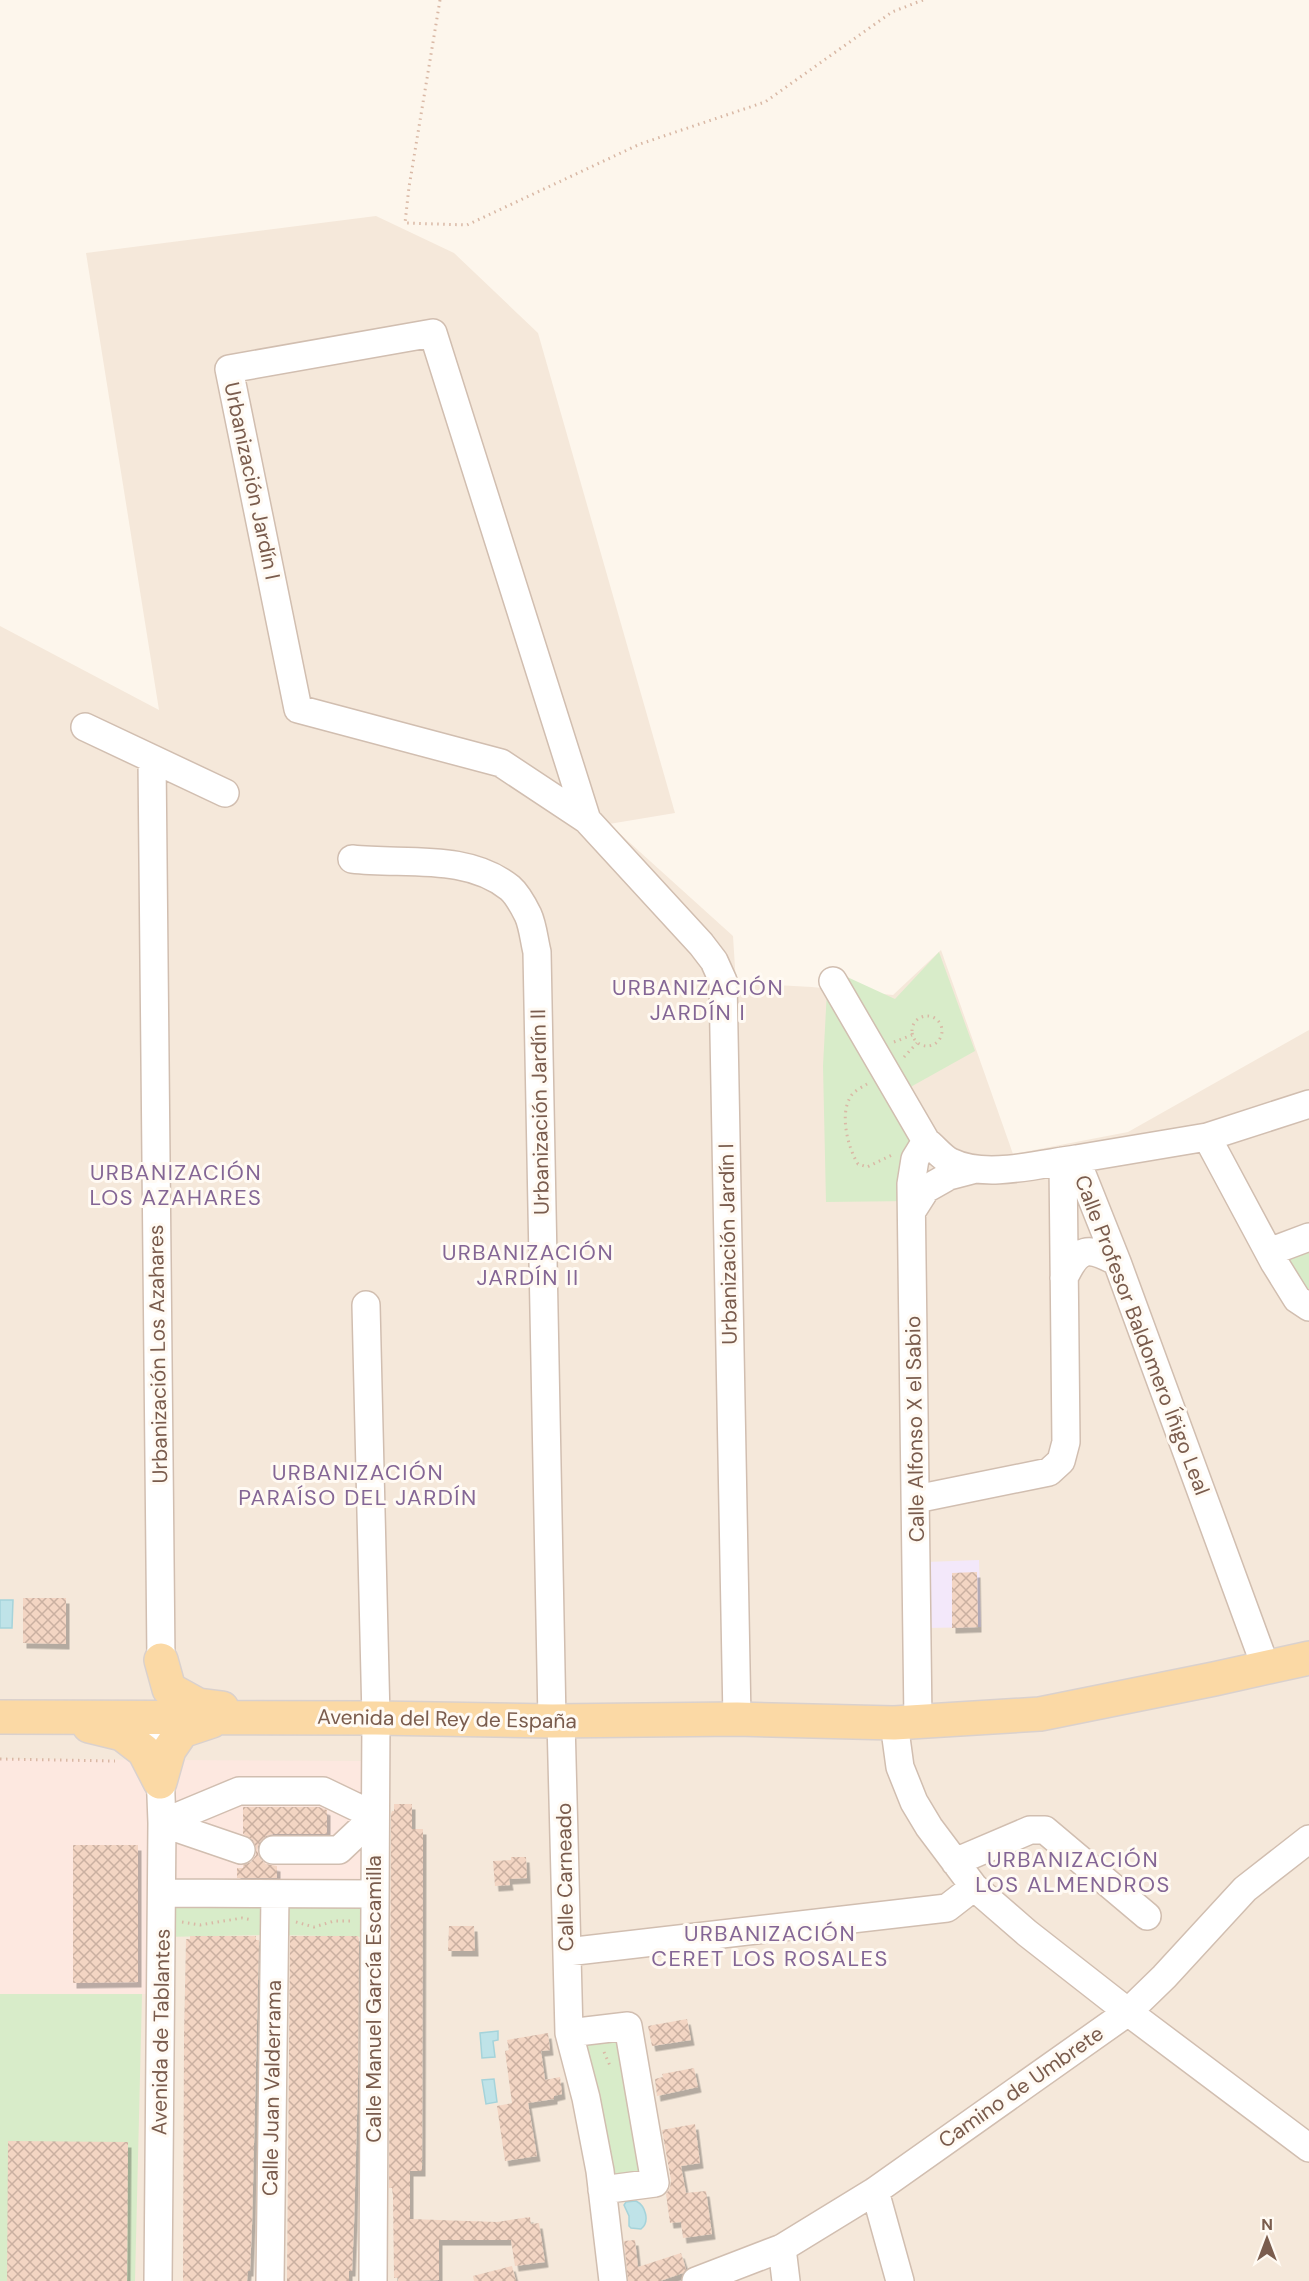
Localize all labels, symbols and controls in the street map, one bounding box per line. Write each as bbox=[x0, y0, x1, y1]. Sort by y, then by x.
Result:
street label: Urbanización Jardín I bbox=[217, 380, 287, 582]
district label: URBANIZACIÓN JARDÍN I bbox=[612, 973, 784, 1027]
street label: Urbanización Jardín II bbox=[524, 1009, 556, 1215]
street label: Urbanización Jardín I bbox=[712, 1143, 744, 1345]
district label: URBANIZACIÓN LOS AZAHARES bbox=[90, 1158, 262, 1212]
street label: Calle Profesor Baldomero Íñigo Leal bbox=[1068, 1171, 1216, 1499]
street label: Urbanización Los Azahares bbox=[142, 1224, 174, 1484]
district label: URBANIZACIÓN JARDÍN II bbox=[442, 1238, 614, 1292]
street label: Calle Alfonso X el Sabio bbox=[899, 1316, 931, 1542]
district label: URBANIZACIÓN PARAÍSO DEL JARDÍN bbox=[238, 1458, 478, 1512]
street label: Avenida del Rey de España bbox=[317, 1703, 577, 1735]
street label: Calle Carneado bbox=[550, 1802, 580, 1952]
district label: URBANIZACIÓN LOS ALMENDROS bbox=[975, 1845, 1171, 1899]
street label: Calle Manuel García Escamilla bbox=[360, 1855, 388, 2143]
district label: URBANIZACIÓN CERET LOS ROSALES bbox=[651, 1919, 889, 1973]
street label: Avenida de Tablantes bbox=[145, 1928, 177, 2136]
street label: Calle Juan Valderrama bbox=[256, 1980, 288, 2196]
street label: Camino de Umbrete bbox=[933, 2019, 1109, 2155]
north arrow bbox=[1237, 2209, 1297, 2269]
text: N bbox=[1261, 2214, 1273, 2235]

